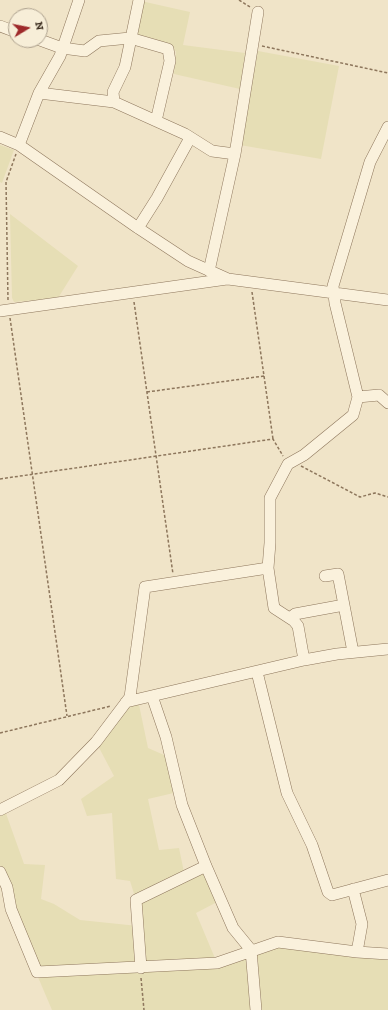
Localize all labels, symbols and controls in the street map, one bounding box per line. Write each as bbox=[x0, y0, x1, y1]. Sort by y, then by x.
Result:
north arrow bbox=[8, 8, 48, 48]
text: N bbox=[32, 21, 46, 31]

